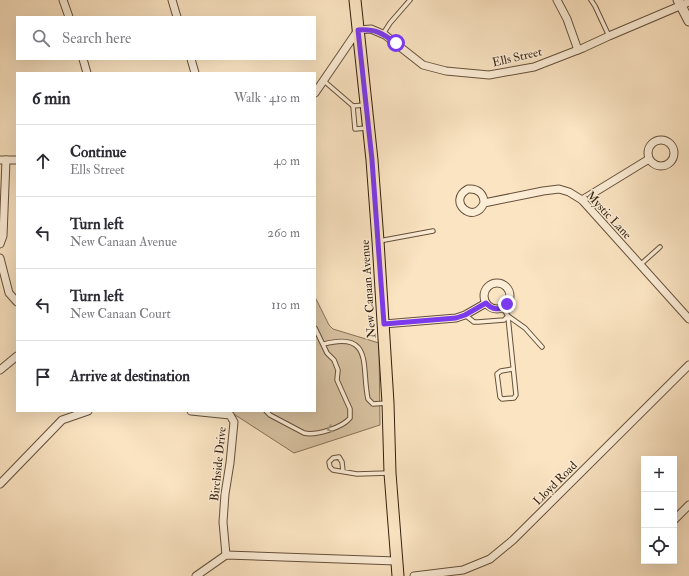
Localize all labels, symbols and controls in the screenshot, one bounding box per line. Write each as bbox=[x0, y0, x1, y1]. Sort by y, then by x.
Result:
search box bbox=[16, 16, 316, 60]
icon: search bbox=[30, 27, 52, 49]
text: Search here bbox=[62, 29, 131, 48]
route start bbox=[387, 34, 405, 52]
street label: Ells Street bbox=[491, 44, 543, 70]
text: 6 min bbox=[32, 88, 71, 109]
text: Walk · 410 m bbox=[234, 90, 300, 106]
text: Continue bbox=[70, 143, 126, 162]
icon: ahead bbox=[32, 150, 54, 172]
text: 40 m bbox=[274, 153, 300, 169]
text: Ells Street bbox=[70, 162, 125, 178]
street label: Mystic Lane bbox=[583, 188, 635, 242]
text: Turn left bbox=[70, 215, 124, 234]
icon: left bbox=[32, 222, 54, 244]
text: 260 m bbox=[267, 225, 300, 241]
text: New Canaan Avenue bbox=[70, 234, 177, 250]
street label: New Canaan Avenue bbox=[358, 239, 379, 339]
text: Turn left bbox=[70, 287, 124, 306]
icon: left bbox=[32, 294, 54, 316]
route end bbox=[498, 295, 516, 313]
text: 110 m bbox=[271, 297, 300, 313]
text: New Canaan Court bbox=[70, 306, 171, 322]
icon: arrive bbox=[32, 366, 54, 388]
text: Arrive at destination bbox=[70, 367, 190, 386]
one-way arrow bbox=[327, 424, 334, 432]
street label: Birchside Drive bbox=[207, 426, 230, 502]
map controls bbox=[641, 456, 677, 564]
button: + bbox=[641, 456, 677, 492]
street label: Lloyd Road bbox=[530, 458, 581, 508]
button: − bbox=[641, 492, 677, 528]
button: locate bbox=[641, 528, 677, 564]

